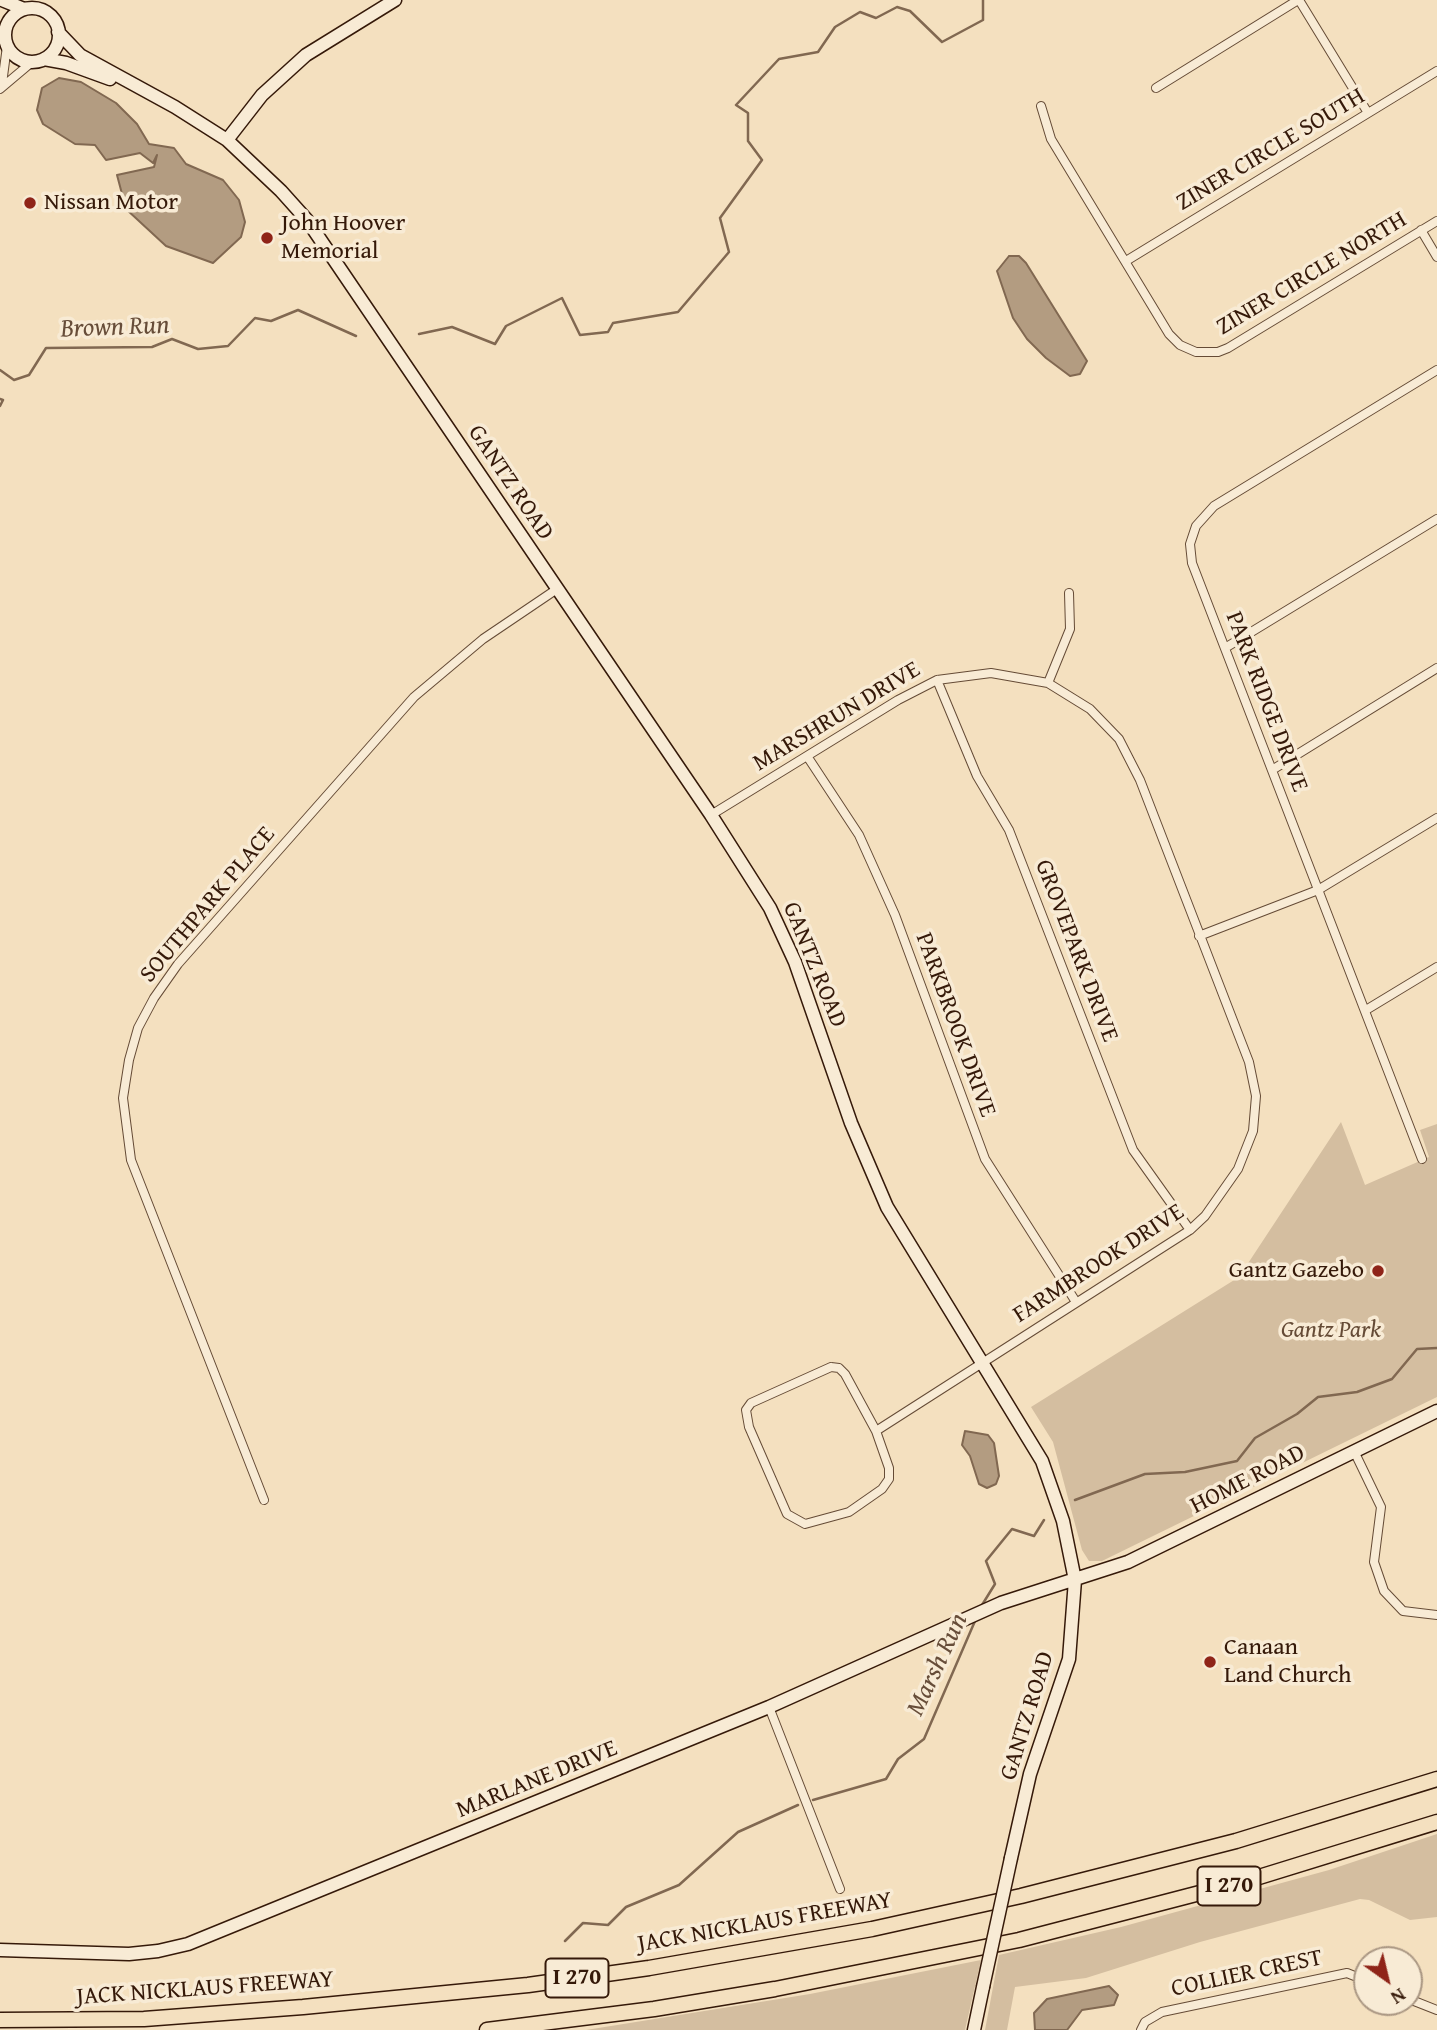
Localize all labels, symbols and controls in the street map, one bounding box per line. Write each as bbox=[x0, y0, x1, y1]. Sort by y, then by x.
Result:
street label: ZINER CIRCLE SOUTH bbox=[1171, 82, 1371, 218]
place label: Nissan Motor bbox=[44, 189, 178, 217]
marker: Nissan Motor bbox=[22, 195, 38, 211]
street label: ZINER CIRCLE NORTH bbox=[1212, 206, 1412, 342]
place label: John Hoover Memorial bbox=[281, 210, 406, 266]
marker: John Hoover Memorial bbox=[259, 230, 275, 246]
water label: Brown Run bbox=[60, 311, 170, 345]
street label: GANTZ ROAD bbox=[461, 420, 559, 546]
street label: PARK RIDGE DRIVE bbox=[1218, 608, 1314, 796]
street label: MARSHRUN DRIVE bbox=[748, 656, 926, 778]
street label: SOUTHPARK PLACE bbox=[134, 821, 282, 989]
street label: GROVEPARK DRIVE bbox=[1028, 856, 1124, 1046]
street label: GANTZ ROAD bbox=[776, 898, 852, 1032]
street label: PARKBROOK DRIVE bbox=[908, 929, 1002, 1121]
street label: FARMBROOK DRIVE bbox=[1008, 1198, 1190, 1330]
place label: Gantz Gazebo bbox=[1229, 1257, 1364, 1285]
marker: Gantz Gazebo bbox=[1370, 1263, 1386, 1279]
park label: Gantz Park bbox=[1281, 1317, 1381, 1345]
street label: HOME ROAD bbox=[1186, 1439, 1310, 1521]
water label: Marsh Run bbox=[901, 1609, 975, 1721]
place label: Canaan Land Church bbox=[1224, 1634, 1351, 1690]
street label: GANTZ ROAD bbox=[995, 1648, 1061, 1784]
marker: Canaan Land Church bbox=[1202, 1654, 1218, 1670]
street label: MARLANE DRIVE bbox=[452, 1735, 622, 1825]
road number: I 270 bbox=[1198, 1867, 1260, 1906]
street label: JACK NICKLAUS FREEWAY bbox=[635, 1886, 895, 1960]
street label: COLLIER CREST bbox=[1169, 1944, 1325, 2004]
north arrow bbox=[1353, 1946, 1423, 2016]
road number: I 270 bbox=[546, 1958, 608, 1997]
street label: JACK NICKLAUS FREEWAY bbox=[75, 1966, 335, 2012]
text: N bbox=[1386, 1982, 1412, 2012]

